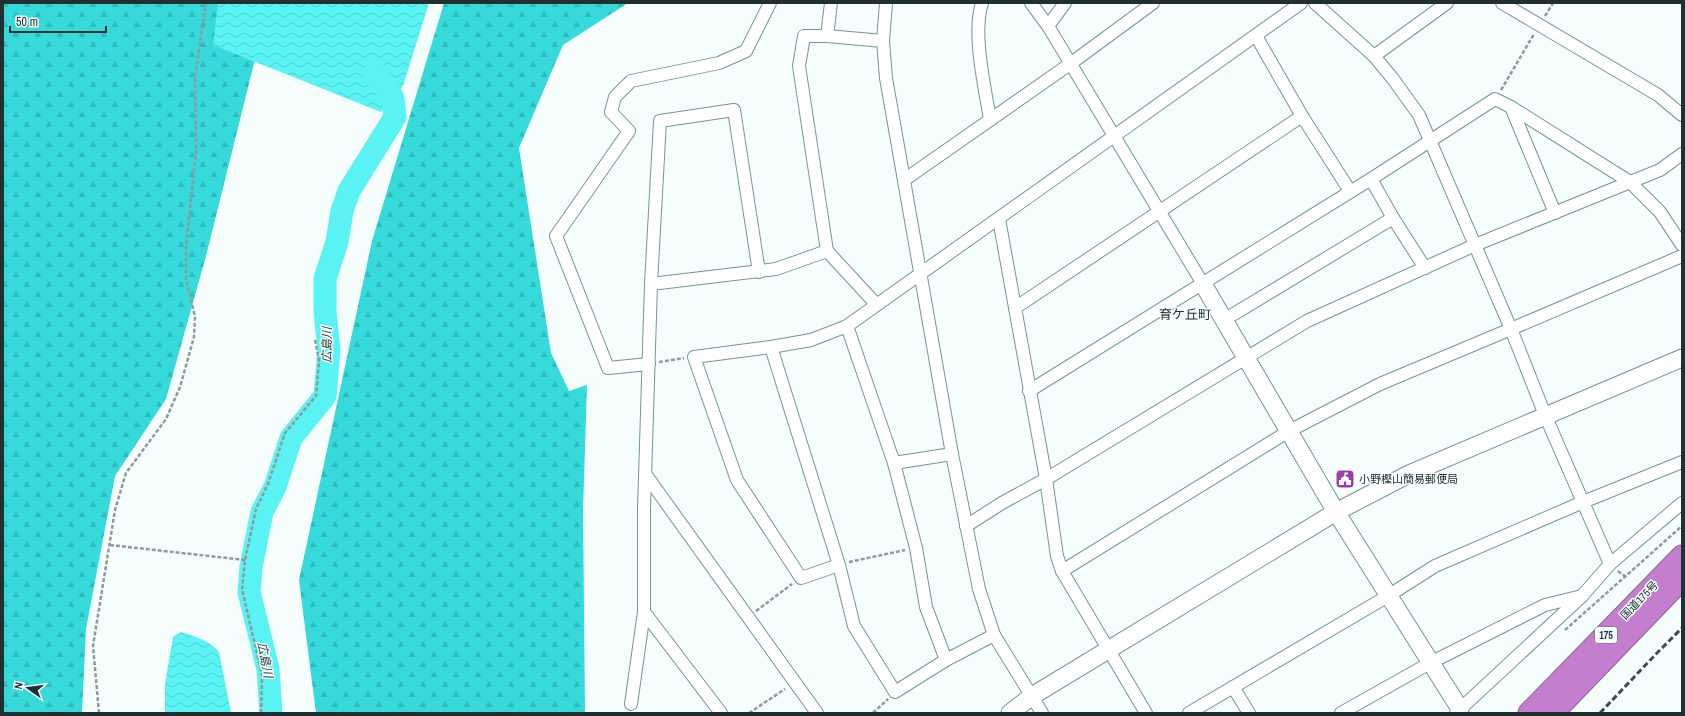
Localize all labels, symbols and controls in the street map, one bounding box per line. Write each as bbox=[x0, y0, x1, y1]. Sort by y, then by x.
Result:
scale bar bbox=[10, 8, 106, 34]
text: 50 m bbox=[16, 14, 38, 30]
district label: 育ケ丘町 bbox=[1159, 306, 1211, 323]
water label: 広島川 bbox=[319, 325, 335, 363]
public building icon: 小野樫山簡易郵便局 bbox=[1334, 468, 1356, 490]
place label: 小野樫山簡易郵便局 bbox=[1359, 472, 1458, 486]
street label: 国道175号 bbox=[1617, 578, 1661, 622]
road number: 175 bbox=[1595, 627, 1617, 643]
water label: 広島川 bbox=[254, 641, 277, 681]
north arrow bbox=[8, 668, 48, 708]
text: N bbox=[11, 681, 26, 690]

